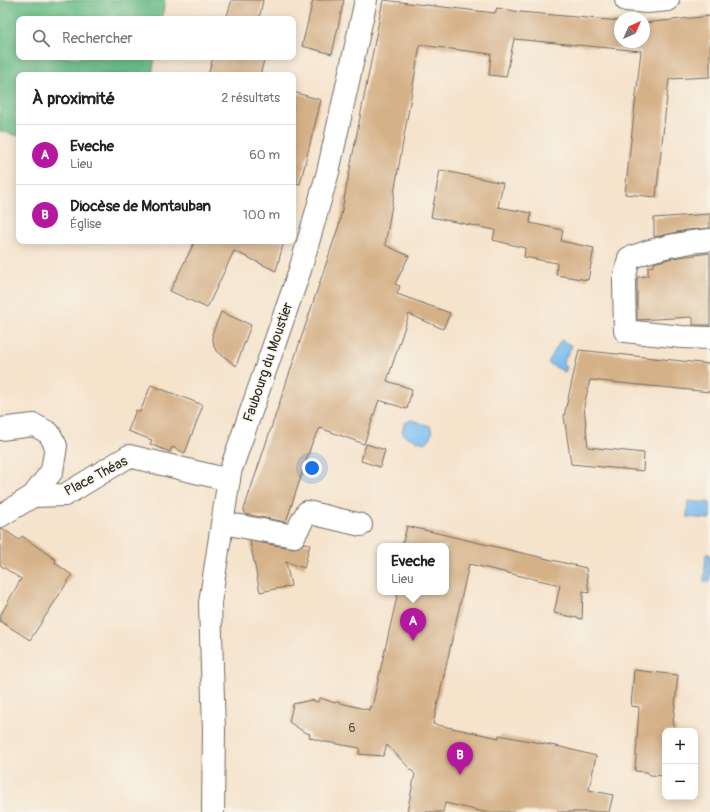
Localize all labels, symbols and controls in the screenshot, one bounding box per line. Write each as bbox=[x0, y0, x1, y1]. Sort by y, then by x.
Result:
north arrow bbox=[614, 12, 650, 48]
search box bbox=[16, 16, 296, 60]
icon: search bbox=[30, 27, 52, 49]
text: Rechercher bbox=[62, 29, 133, 48]
text: À proximité bbox=[32, 88, 115, 109]
text: 2 résultats bbox=[221, 90, 280, 106]
text: Eveche bbox=[70, 137, 114, 156]
text: A bbox=[41, 147, 49, 163]
text: 60 m bbox=[249, 147, 280, 163]
text: Lieu bbox=[70, 156, 93, 172]
text: Diocèse de Montauban bbox=[70, 197, 211, 216]
text: B bbox=[41, 207, 49, 223]
text: 100 m bbox=[243, 207, 280, 223]
text: Église bbox=[70, 216, 101, 232]
street label: Faubourg du Moustier bbox=[240, 300, 296, 424]
street label: Place Théas bbox=[61, 452, 131, 500]
your location bbox=[302, 458, 322, 478]
popup bbox=[377, 543, 449, 595]
text: Eveche bbox=[391, 552, 435, 571]
text: Lieu bbox=[391, 571, 414, 587]
pin: A bbox=[400, 608, 426, 641]
house number: 6 bbox=[349, 721, 356, 736]
map controls bbox=[662, 728, 698, 800]
button: + bbox=[662, 728, 698, 764]
pin: B bbox=[447, 742, 473, 775]
button: − bbox=[662, 764, 698, 800]

